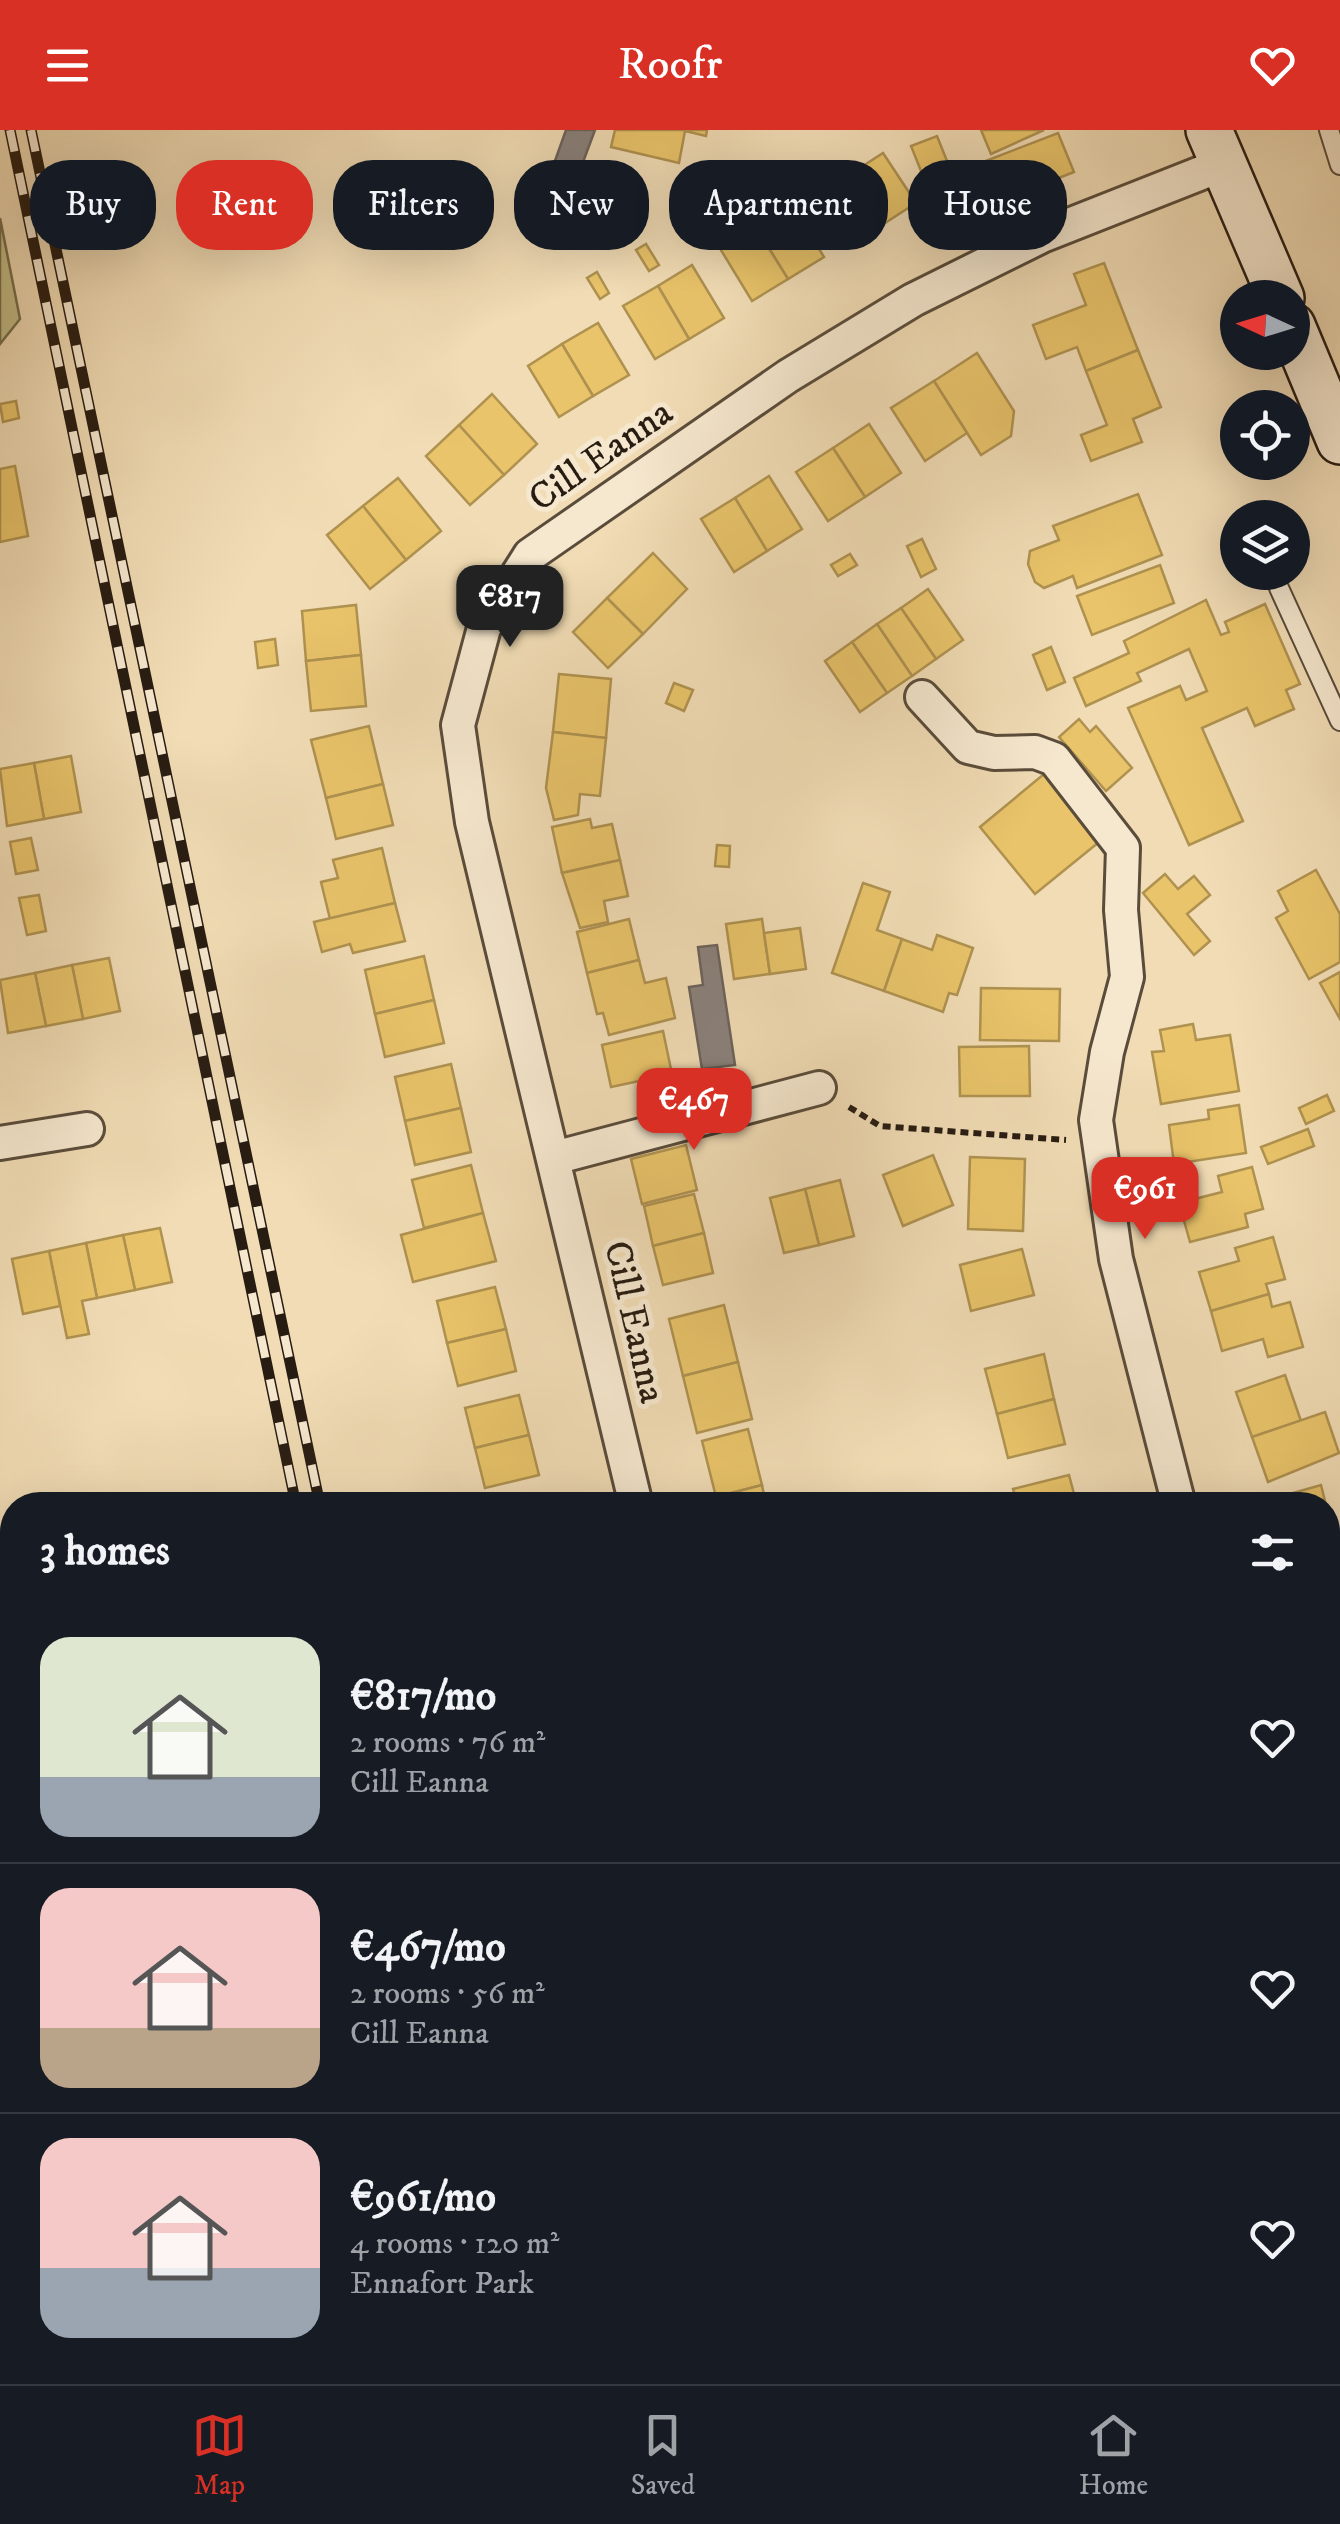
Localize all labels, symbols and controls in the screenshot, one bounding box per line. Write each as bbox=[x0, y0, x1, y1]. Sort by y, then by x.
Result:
text: Roofr bbox=[618, 37, 722, 93]
icon: menu bbox=[40, 38, 95, 93]
icon: heart bbox=[1245, 38, 1300, 93]
chip: Buy bbox=[30, 160, 156, 250]
chip: Rent bbox=[176, 160, 313, 250]
chip: Filters bbox=[333, 160, 494, 250]
chip: New bbox=[514, 160, 649, 250]
chip: Apartment bbox=[669, 160, 888, 250]
chip: House bbox=[908, 160, 1067, 250]
north arrow bbox=[1220, 280, 1310, 370]
map controls bbox=[1220, 280, 1310, 590]
street label: Cill Eanna bbox=[520, 389, 682, 523]
button: locate bbox=[1220, 390, 1310, 480]
button: layers bbox=[1220, 500, 1310, 590]
pin: €817 bbox=[451, 565, 569, 650]
text: €817 bbox=[478, 577, 542, 617]
pin: €467 bbox=[635, 1068, 753, 1153]
text: €467 bbox=[659, 1080, 729, 1120]
pin: €961 bbox=[1086, 1157, 1204, 1242]
text: €961 bbox=[1114, 1169, 1176, 1209]
street label: Cill Eanna bbox=[592, 1236, 676, 1408]
icon: filters bbox=[1245, 1525, 1300, 1580]
text: 3 homes bbox=[40, 1526, 170, 1578]
text: €817/mo bbox=[350, 1671, 496, 1723]
icon: home bbox=[120, 1677, 240, 1797]
icon: heart bbox=[1245, 1710, 1300, 1765]
text: 2 rooms · 76 m² bbox=[350, 1723, 545, 1763]
text: Cill Eanna bbox=[350, 1763, 489, 1803]
text: €467/mo bbox=[350, 1922, 506, 1974]
icon: home bbox=[120, 1928, 240, 2048]
icon: heart bbox=[1245, 1961, 1300, 2016]
text: 2 rooms · 56 m² bbox=[350, 1974, 545, 2014]
text: Cill Eanna bbox=[350, 2014, 489, 2054]
text: €961/mo bbox=[350, 2172, 496, 2224]
icon: home bbox=[120, 2178, 240, 2298]
icon: heart bbox=[1245, 2211, 1300, 2266]
text: 4 rooms · 120 m² bbox=[350, 2224, 559, 2264]
text: Ennafort Park bbox=[350, 2264, 534, 2304]
tab: Map bbox=[192, 2408, 247, 2503]
tab: Saved bbox=[631, 2408, 695, 2503]
tab: Home bbox=[1079, 2408, 1148, 2503]

